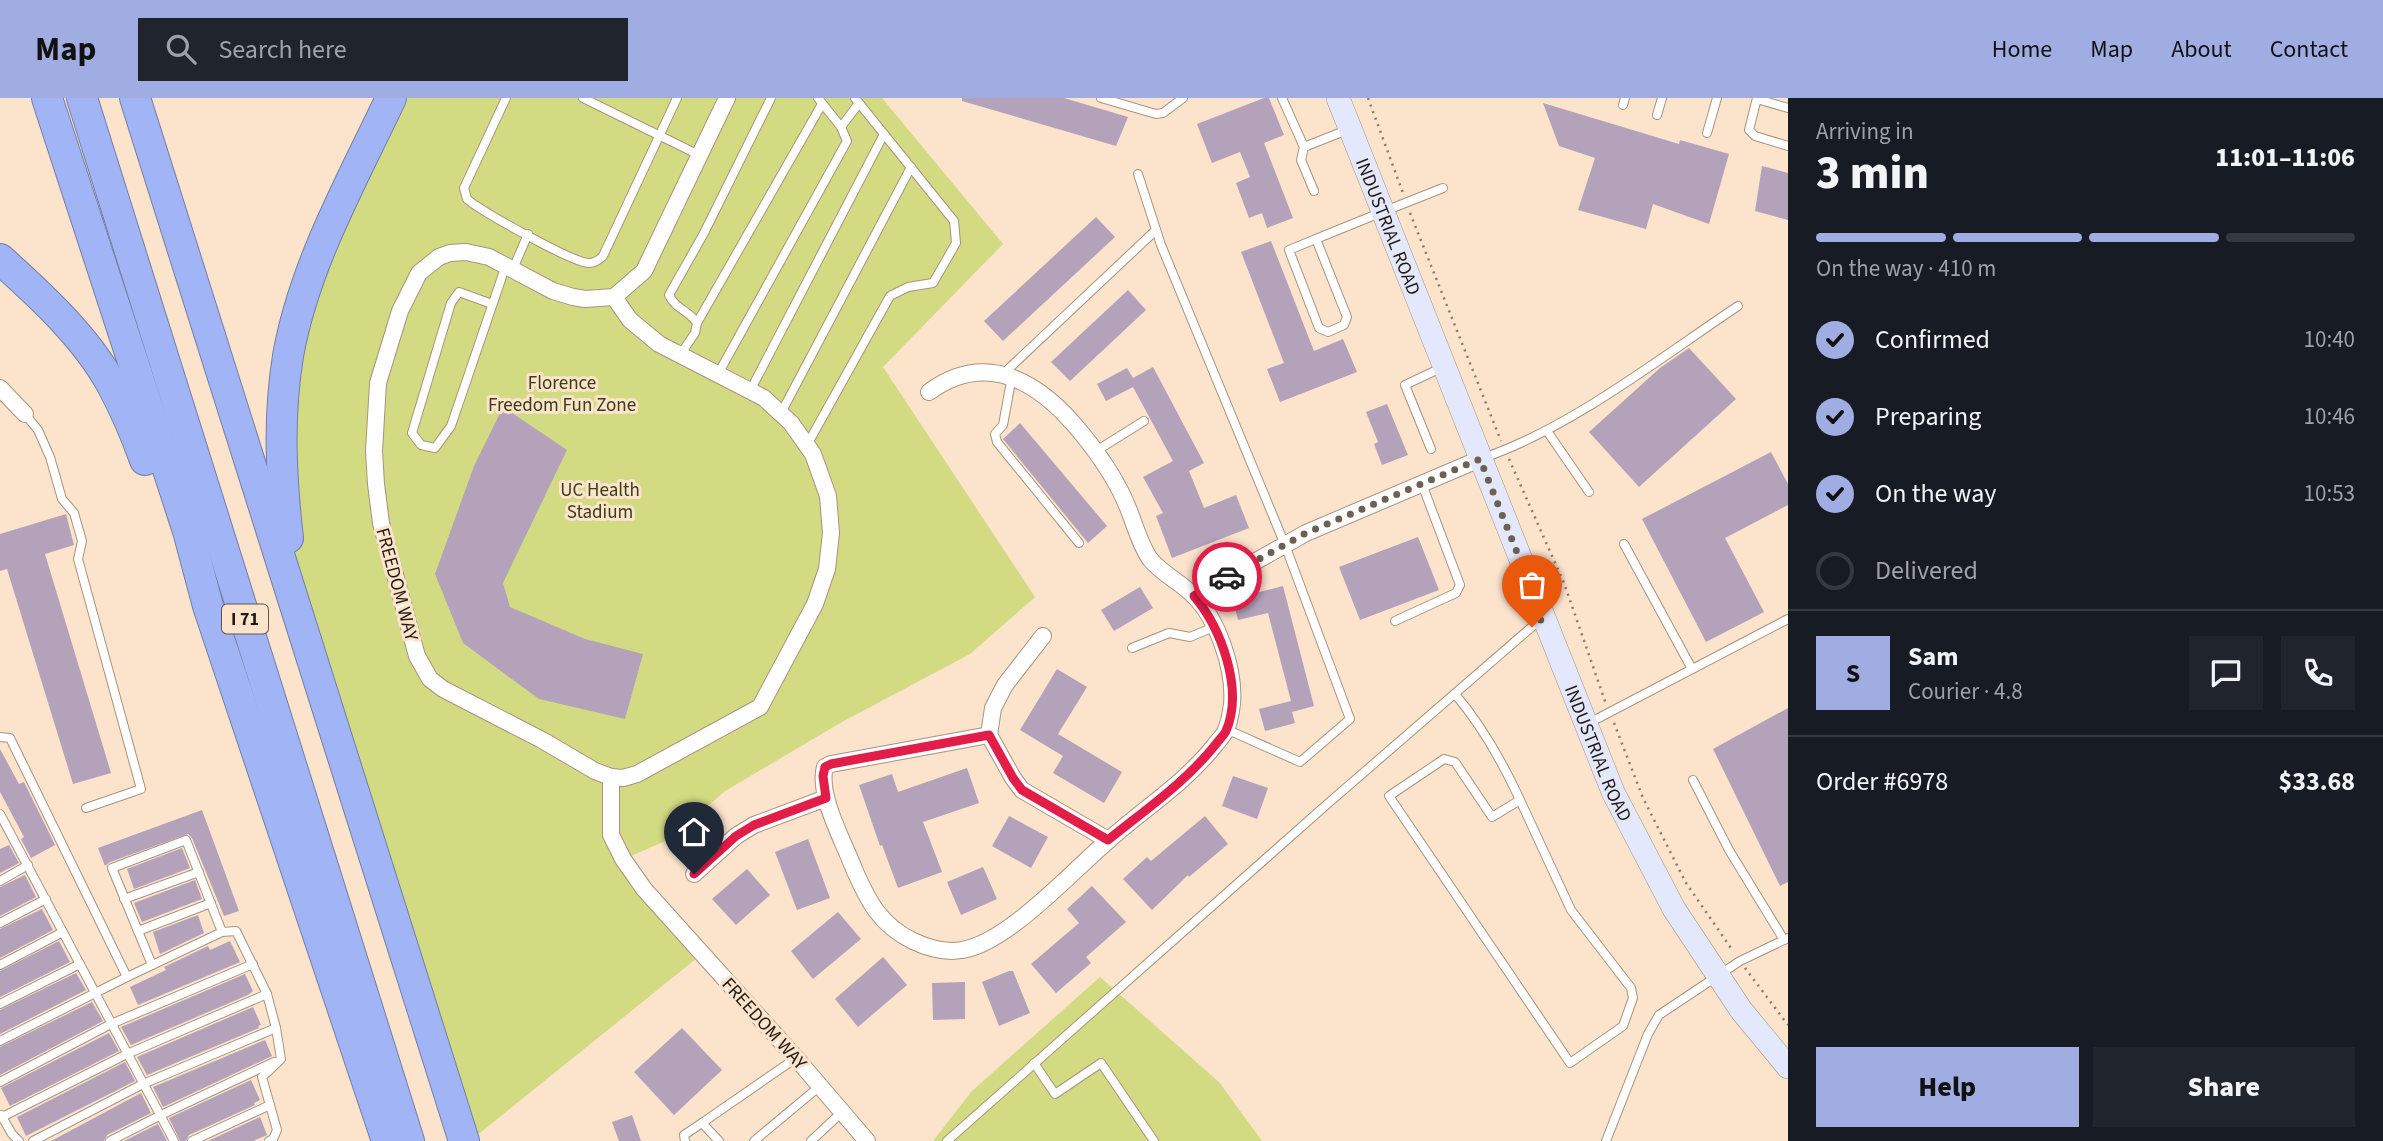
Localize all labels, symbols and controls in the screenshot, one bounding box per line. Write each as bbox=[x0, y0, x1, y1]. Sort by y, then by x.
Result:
search box bbox=[138, 18, 628, 81]
text: Map bbox=[35, 26, 96, 73]
icon: search bbox=[162, 30, 200, 68]
text: Search here bbox=[218, 31, 347, 68]
text: Home bbox=[1992, 32, 2052, 67]
text: Map bbox=[2090, 32, 2133, 67]
text: About bbox=[2171, 32, 2232, 67]
text: Contact bbox=[2270, 32, 2348, 67]
text: Arriving in bbox=[1816, 115, 1914, 148]
text: 11:01–11:06 bbox=[2215, 139, 2355, 176]
text: 3 min bbox=[1816, 141, 1929, 206]
street label: INDUSTRIAL ROAD bbox=[1348, 154, 1427, 299]
text: On the way · 410 m bbox=[1816, 252, 1996, 285]
icon: check bbox=[1816, 321, 1854, 359]
text: Confirmed bbox=[1875, 321, 1990, 358]
text: 10:40 bbox=[2304, 323, 2355, 356]
park label: Florence Freedom Fun Zone bbox=[488, 370, 636, 419]
icon: check bbox=[1816, 398, 1854, 436]
text: Preparing bbox=[1875, 398, 1981, 435]
text: 10:46 bbox=[2304, 400, 2355, 433]
icon: check bbox=[1816, 475, 1854, 513]
text: On the way bbox=[1875, 475, 1996, 512]
park label: UC Health Stadium bbox=[560, 477, 640, 526]
text: 10:53 bbox=[2304, 477, 2355, 510]
street label: FREEDOM WAY bbox=[368, 525, 425, 645]
courier bbox=[1192, 542, 1262, 612]
text: Delivered bbox=[1875, 552, 1978, 589]
pin bbox=[1502, 555, 1562, 627]
icon: car bbox=[1208, 558, 1246, 596]
icon: bag bbox=[1513, 566, 1551, 604]
road number: I 71 bbox=[222, 604, 268, 634]
button: chat bbox=[2189, 636, 2263, 710]
button: phone bbox=[2281, 636, 2355, 710]
text: Sam bbox=[1908, 638, 1958, 675]
text: S bbox=[1846, 655, 1860, 692]
text: Courier · 4.8 bbox=[1908, 675, 2023, 708]
street label: INDUSTRIAL ROAD bbox=[1557, 681, 1638, 827]
text: Order #6978 bbox=[1816, 763, 1948, 800]
text: $33.68 bbox=[2279, 763, 2355, 800]
pin bbox=[664, 802, 724, 874]
icon: home bbox=[675, 813, 713, 851]
street label: FREEDOM WAY bbox=[715, 972, 813, 1077]
button: Help bbox=[1816, 1047, 2079, 1127]
button: Share bbox=[2093, 1047, 2355, 1127]

